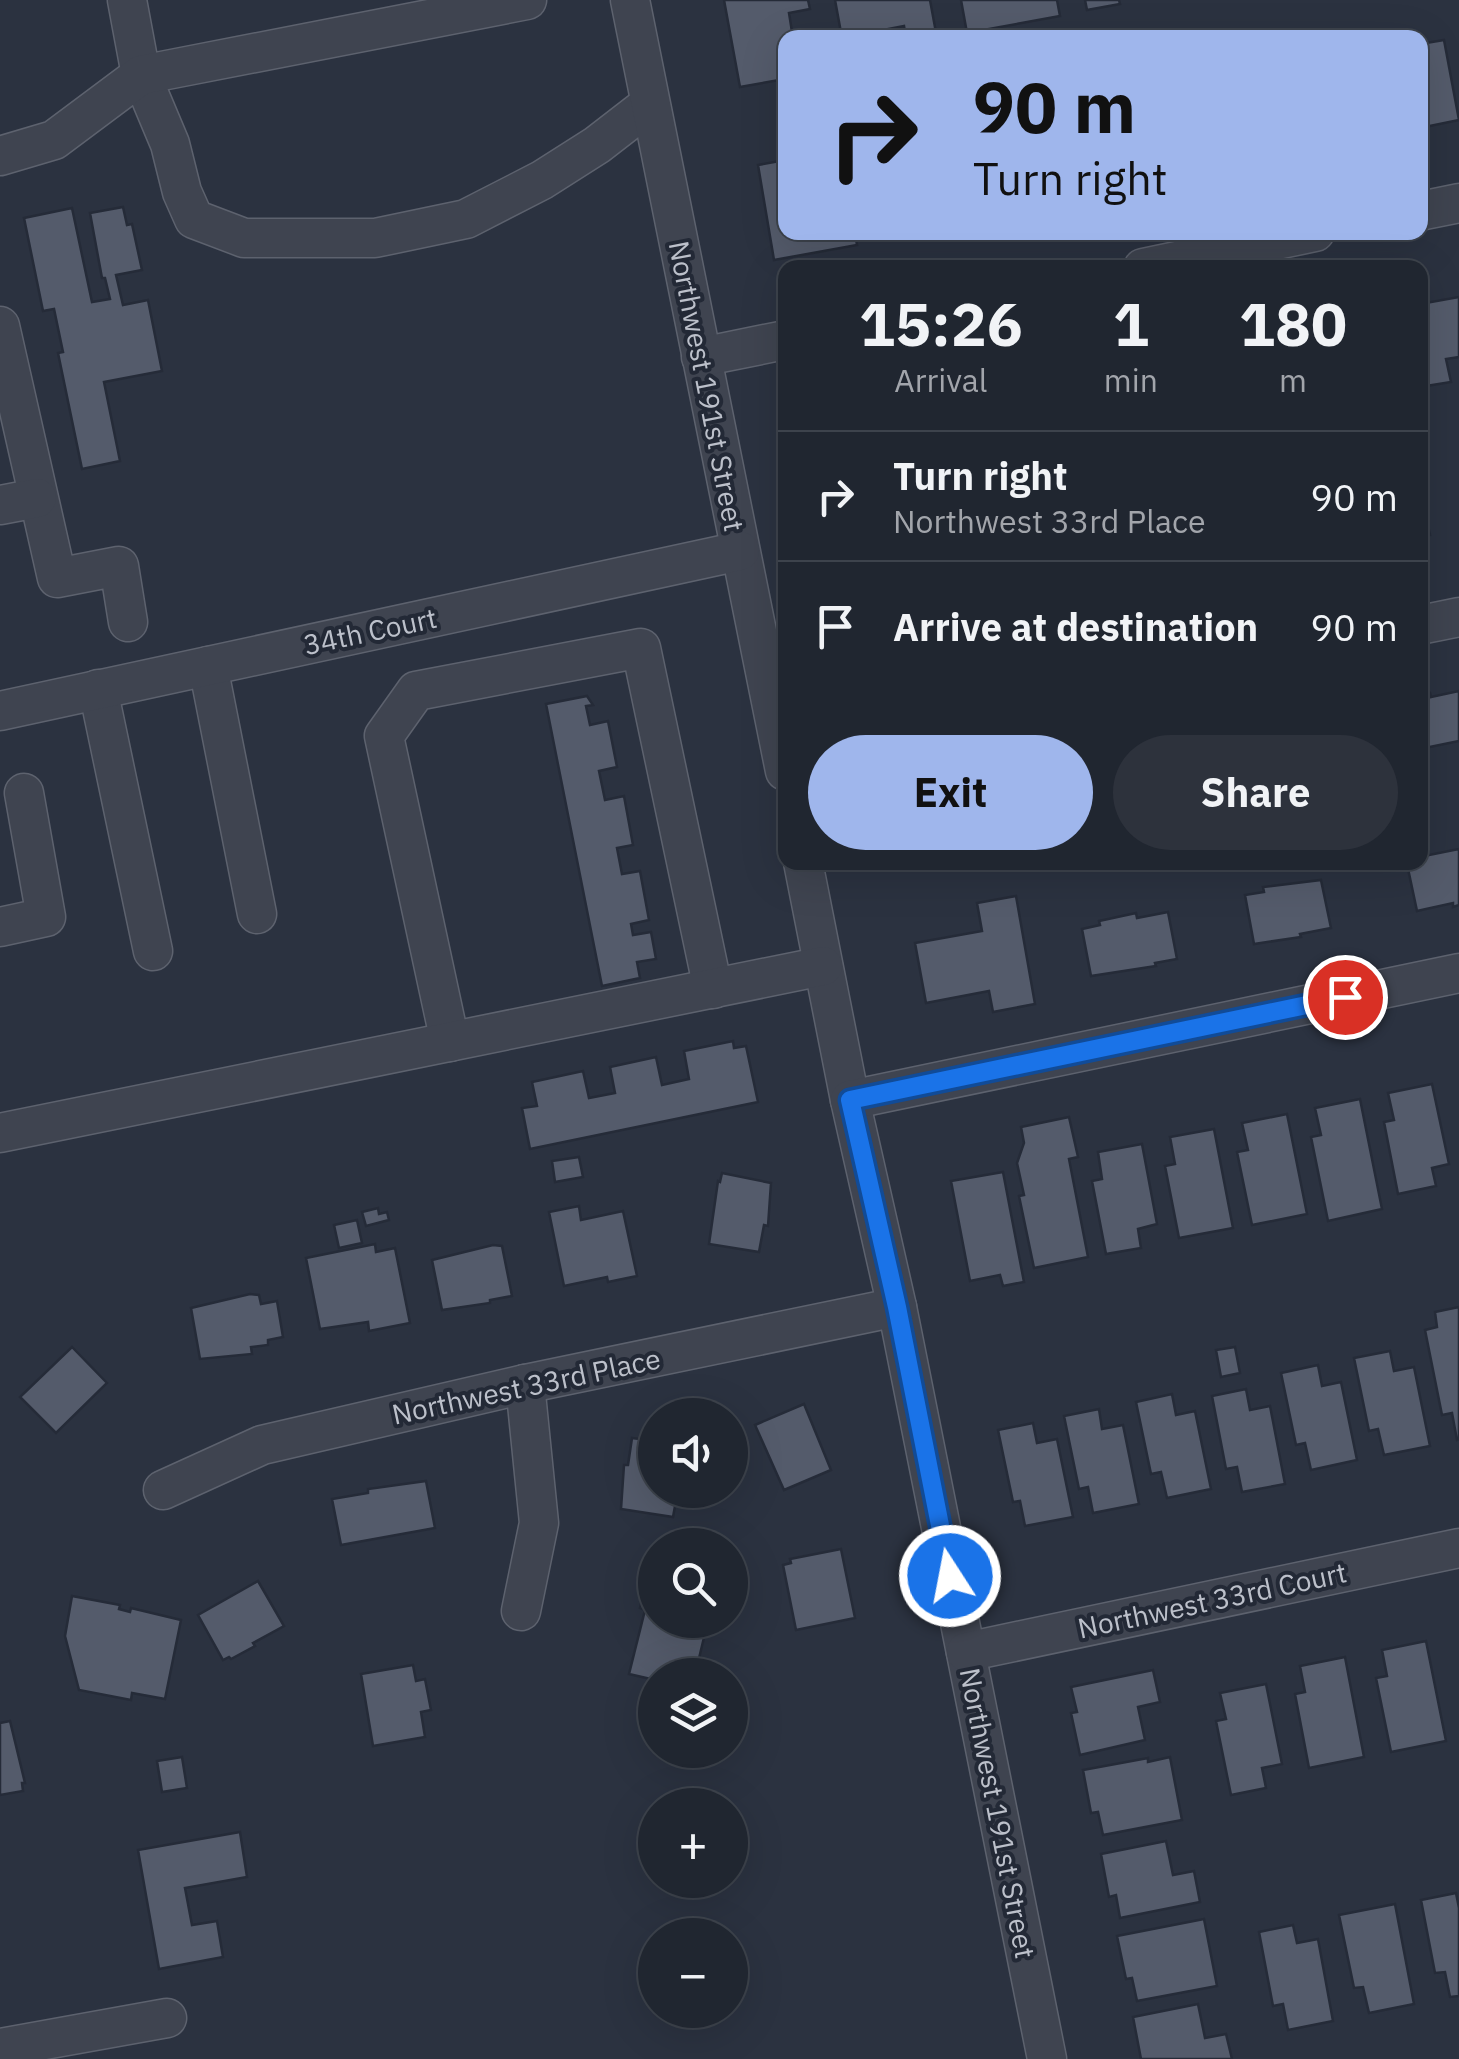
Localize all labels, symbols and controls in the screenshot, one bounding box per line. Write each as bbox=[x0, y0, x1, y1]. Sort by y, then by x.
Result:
text: 90 m bbox=[973, 61, 1136, 152]
icon: right bbox=[808, 70, 938, 200]
text: Turn right bbox=[973, 149, 1168, 207]
street label: Northwest 191st Street bbox=[661, 238, 753, 534]
text: 15:26 bbox=[859, 284, 1023, 363]
text: 1 bbox=[1113, 284, 1149, 363]
text: 180 bbox=[1239, 284, 1347, 363]
text: Arrival bbox=[894, 359, 988, 401]
text: min bbox=[1104, 359, 1158, 401]
text: m bbox=[1279, 359, 1307, 401]
text: Turn right bbox=[893, 451, 1068, 500]
icon: right bbox=[808, 469, 863, 524]
text: 90 m bbox=[1310, 472, 1398, 521]
text: Northwest 33rd Place bbox=[893, 500, 1206, 542]
street label: 34th Court bbox=[300, 599, 440, 663]
icon: arrive bbox=[808, 599, 863, 654]
text: Arrive at destination bbox=[893, 602, 1258, 651]
text: 90 m bbox=[1310, 602, 1398, 651]
button: Exit bbox=[808, 735, 1093, 850]
button: Share bbox=[1113, 735, 1398, 850]
pin bbox=[1303, 955, 1388, 1040]
icon: arrive bbox=[1318, 970, 1373, 1025]
street label: Northwest 33rd Place bbox=[388, 1339, 664, 1433]
map controls bbox=[638, 1398, 748, 2028]
button: sound bbox=[638, 1398, 748, 1508]
position arrow bbox=[898, 1524, 1002, 1628]
button: search bbox=[638, 1528, 748, 1638]
street label: Northwest 33rd Court bbox=[1074, 1553, 1350, 1647]
button: layers bbox=[638, 1658, 748, 1768]
street label: Northwest 191st Street bbox=[952, 1665, 1044, 1961]
button: + bbox=[638, 1788, 748, 1898]
button: − bbox=[638, 1918, 748, 2028]

